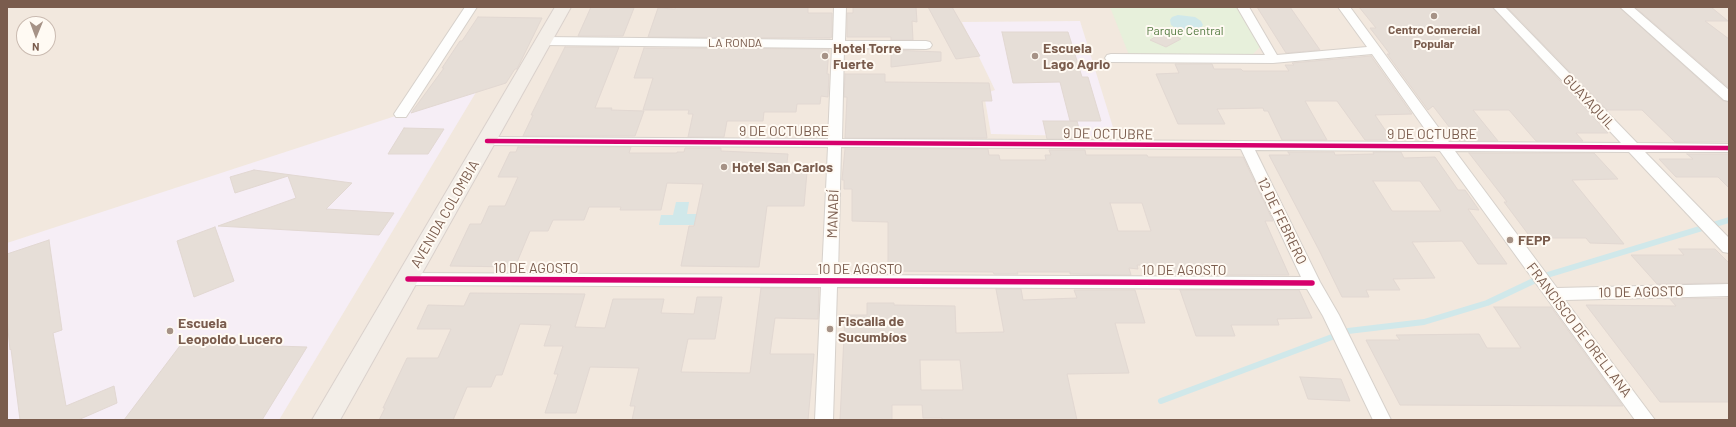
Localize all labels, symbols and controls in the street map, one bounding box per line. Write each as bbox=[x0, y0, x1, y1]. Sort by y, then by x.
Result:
marker: Centro Comercial Popular bbox=[1429, 11, 1439, 21]
north arrow bbox=[16, 16, 56, 56]
place label: Centro Comercial Popular bbox=[1388, 23, 1480, 51]
park label: Parque Central bbox=[1146, 24, 1224, 38]
street label: LA RONDA bbox=[708, 36, 762, 50]
place label: Hotel Torre Fuerte bbox=[833, 40, 901, 72]
place label: Escuela Lago Agrio bbox=[1043, 40, 1110, 72]
text: N bbox=[32, 41, 40, 54]
marker: Hotel Torre Fuerte bbox=[820, 51, 830, 61]
marker: Escuela Lago Agrio bbox=[1030, 51, 1040, 61]
street label: GUAYAQUIL bbox=[1559, 71, 1619, 133]
street label: 9 DE OCTUBRE bbox=[739, 123, 829, 139]
street label: 9 DE OCTUBRE bbox=[1063, 125, 1153, 143]
street label: 9 DE OCTUBRE bbox=[1387, 126, 1477, 142]
street label: AVENIDA COLOMBIA bbox=[407, 157, 483, 271]
place label: Hotel San Carlos bbox=[732, 159, 833, 175]
marker: Hotel San Carlos bbox=[719, 162, 729, 172]
street label: 12 DE FEBRERO bbox=[1254, 175, 1310, 267]
street label: MANABÍ bbox=[824, 189, 842, 239]
place label: FEPP bbox=[1518, 232, 1551, 248]
marker: FEPP bbox=[1505, 235, 1515, 245]
street label: FRANCISCO DE ORELLANA bbox=[1523, 259, 1635, 401]
street label: 10 DE AGOSTO bbox=[493, 260, 579, 276]
street label: 10 DE AGOSTO bbox=[817, 261, 903, 277]
street label: 10 DE AGOSTO bbox=[1141, 262, 1227, 278]
street label: 10 DE AGOSTO bbox=[1598, 283, 1684, 301]
place label: Fiscalia de Sucumbíos bbox=[838, 313, 907, 346]
place label: Escuela Leopoldo Lucero bbox=[178, 315, 283, 348]
marker: Fiscalia de Sucumbíos bbox=[825, 324, 835, 334]
marker: Escuela Leopoldo Lucero bbox=[165, 326, 175, 336]

